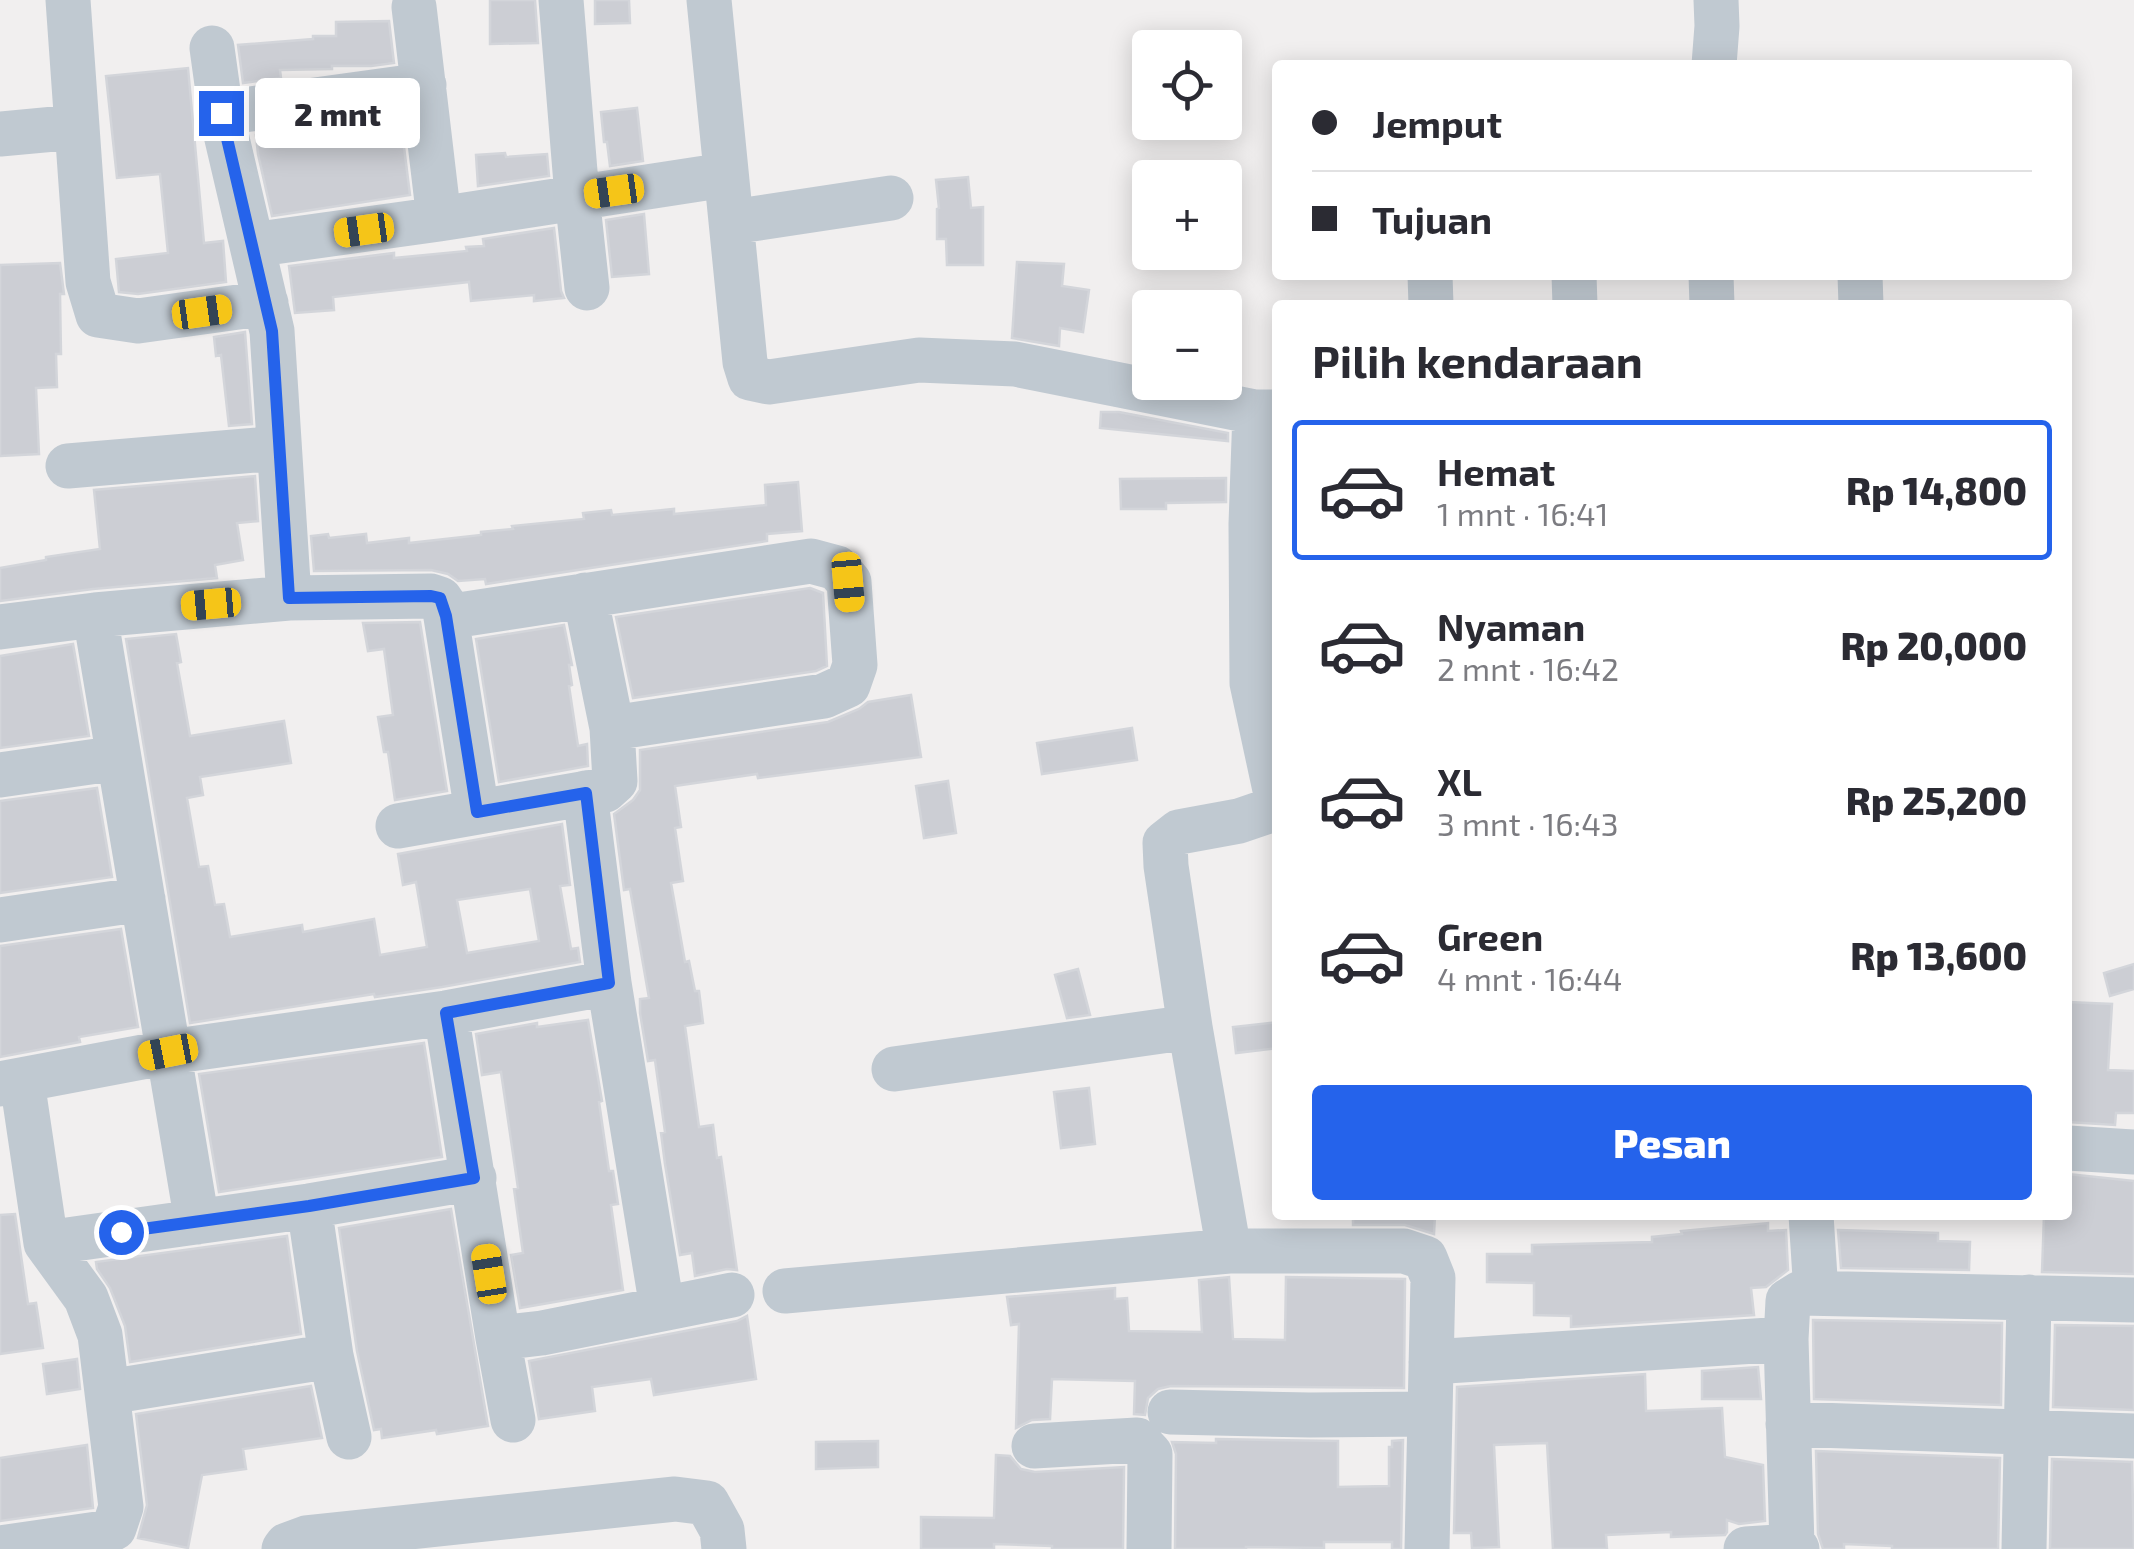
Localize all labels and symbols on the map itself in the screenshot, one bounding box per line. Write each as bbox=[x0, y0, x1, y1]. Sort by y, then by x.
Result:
callout: 2 mnt bbox=[256, 78, 421, 148]
route end bbox=[199, 91, 244, 136]
car bbox=[582, 172, 646, 210]
car bbox=[332, 211, 396, 249]
car bbox=[170, 293, 234, 331]
car bbox=[830, 551, 866, 613]
car bbox=[180, 586, 242, 622]
car bbox=[136, 1032, 200, 1072]
route start bbox=[99, 1210, 144, 1255]
car bbox=[469, 1242, 509, 1306]

